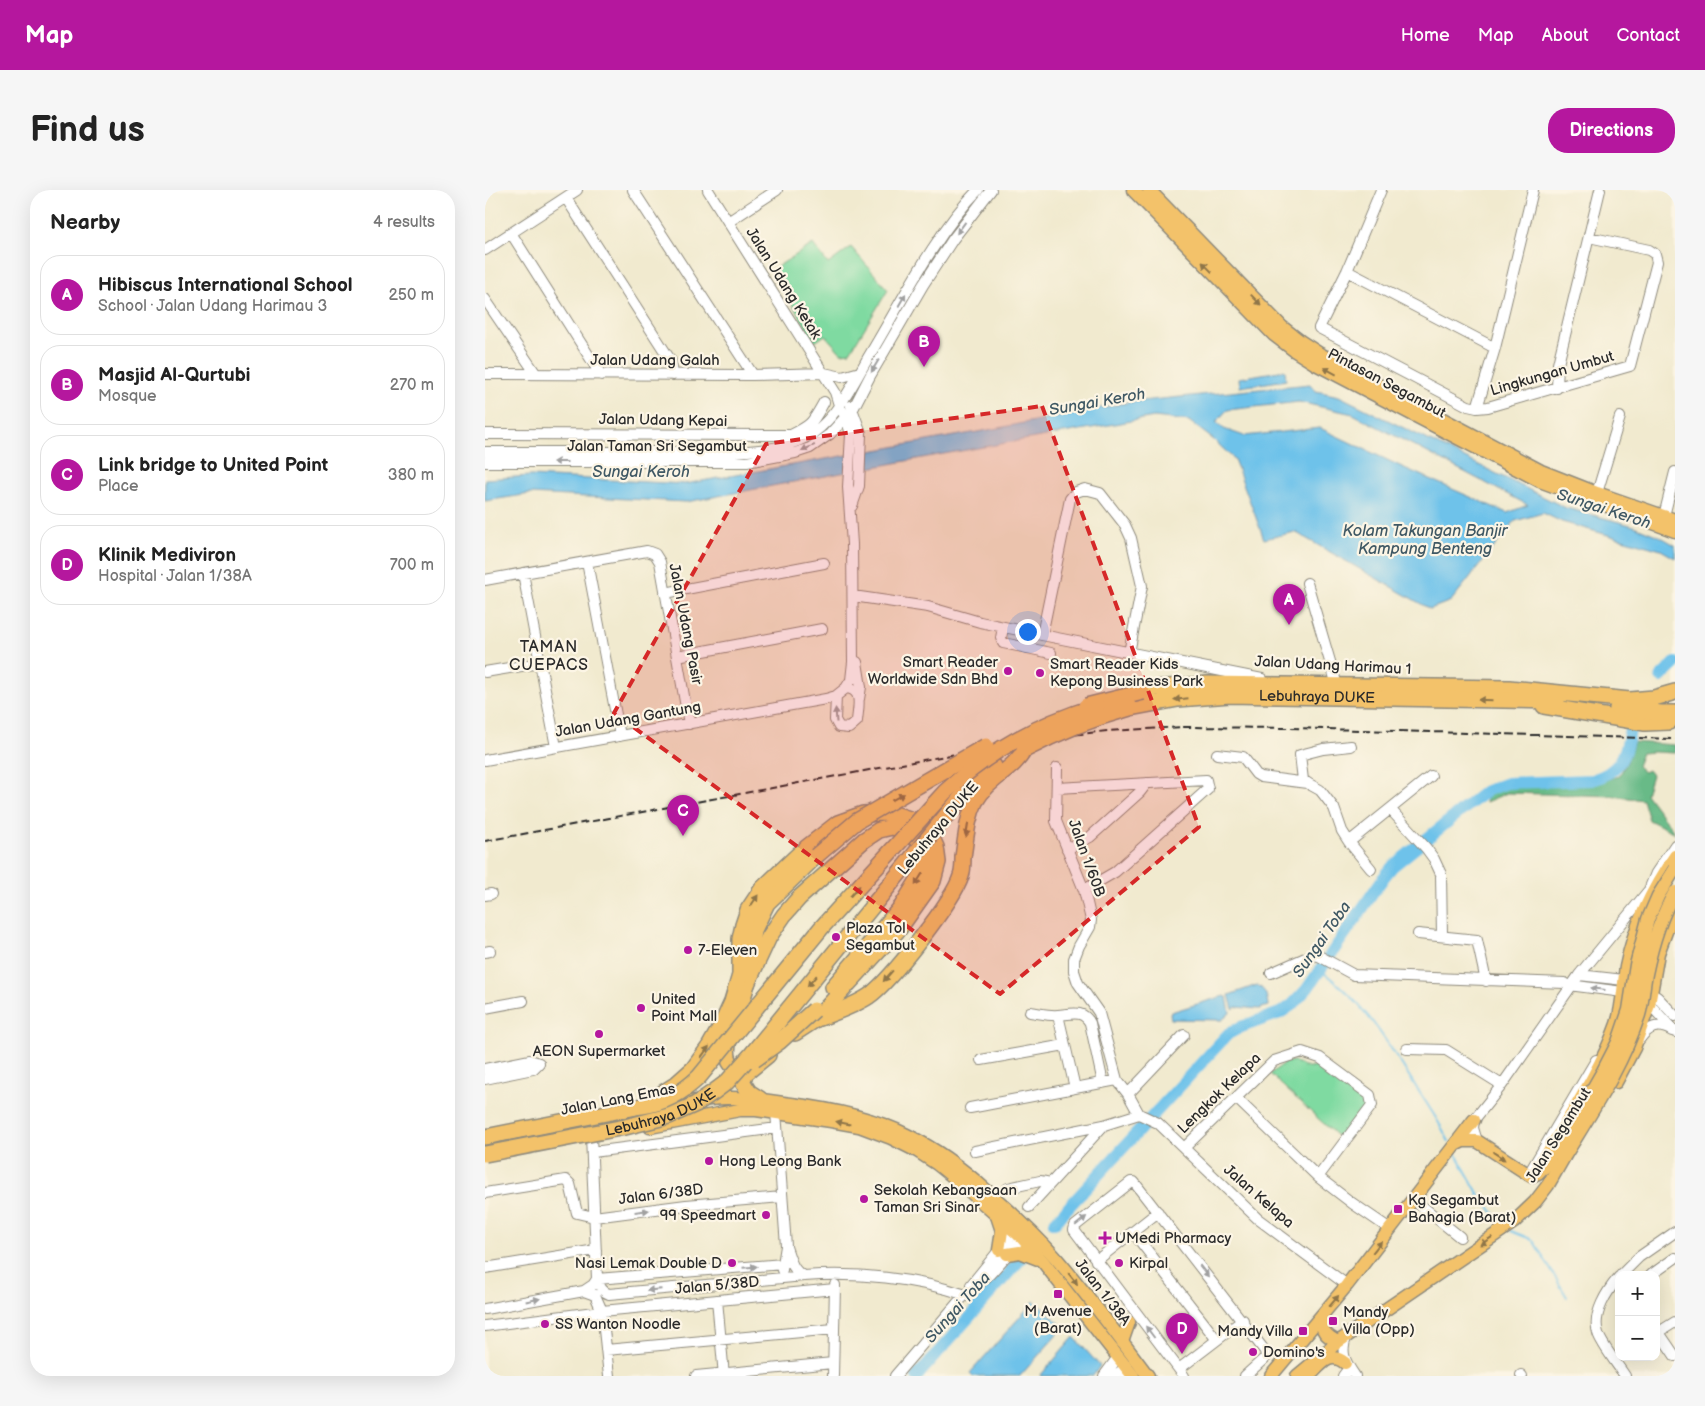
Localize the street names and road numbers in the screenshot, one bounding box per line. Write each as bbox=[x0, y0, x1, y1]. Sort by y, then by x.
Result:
street label: Jalan Udang Ketak bbox=[742, 224, 826, 343]
street label: Pintasan Segambut bbox=[1324, 344, 1449, 423]
street label: Lingkungan Umbut bbox=[1488, 347, 1617, 400]
street label: Jalan Udang Galah bbox=[590, 351, 720, 370]
street label: Jalan Udang Kepai bbox=[599, 410, 727, 431]
street label: Jalan Taman Sri Segambut bbox=[567, 437, 747, 456]
street label: Jalan Udang Pasir bbox=[664, 562, 707, 687]
street label: Jalan Udang Harimau 1 bbox=[1254, 652, 1412, 679]
street label: Lebuhraya DUKE bbox=[1259, 687, 1375, 708]
street label: Jalan Udang Gantung bbox=[554, 697, 702, 742]
street label: Lebuhraya DUKE bbox=[894, 778, 983, 879]
street label: Jalan 1/60B bbox=[1064, 817, 1109, 900]
street label: Lengkok Kelapa bbox=[1174, 1049, 1265, 1138]
street label: Jalan Lang Emas bbox=[559, 1079, 678, 1120]
street label: Lebuhraya DUKE bbox=[604, 1084, 720, 1141]
street label: Jalan Segambut bbox=[1522, 1084, 1596, 1186]
street label: Jalan Kelapa bbox=[1219, 1160, 1298, 1232]
street label: Jalan 6/38D bbox=[618, 1180, 705, 1209]
street label: Jalan 1/38A bbox=[1070, 1255, 1135, 1330]
street label: Jalan 5/38D bbox=[674, 1272, 760, 1299]

